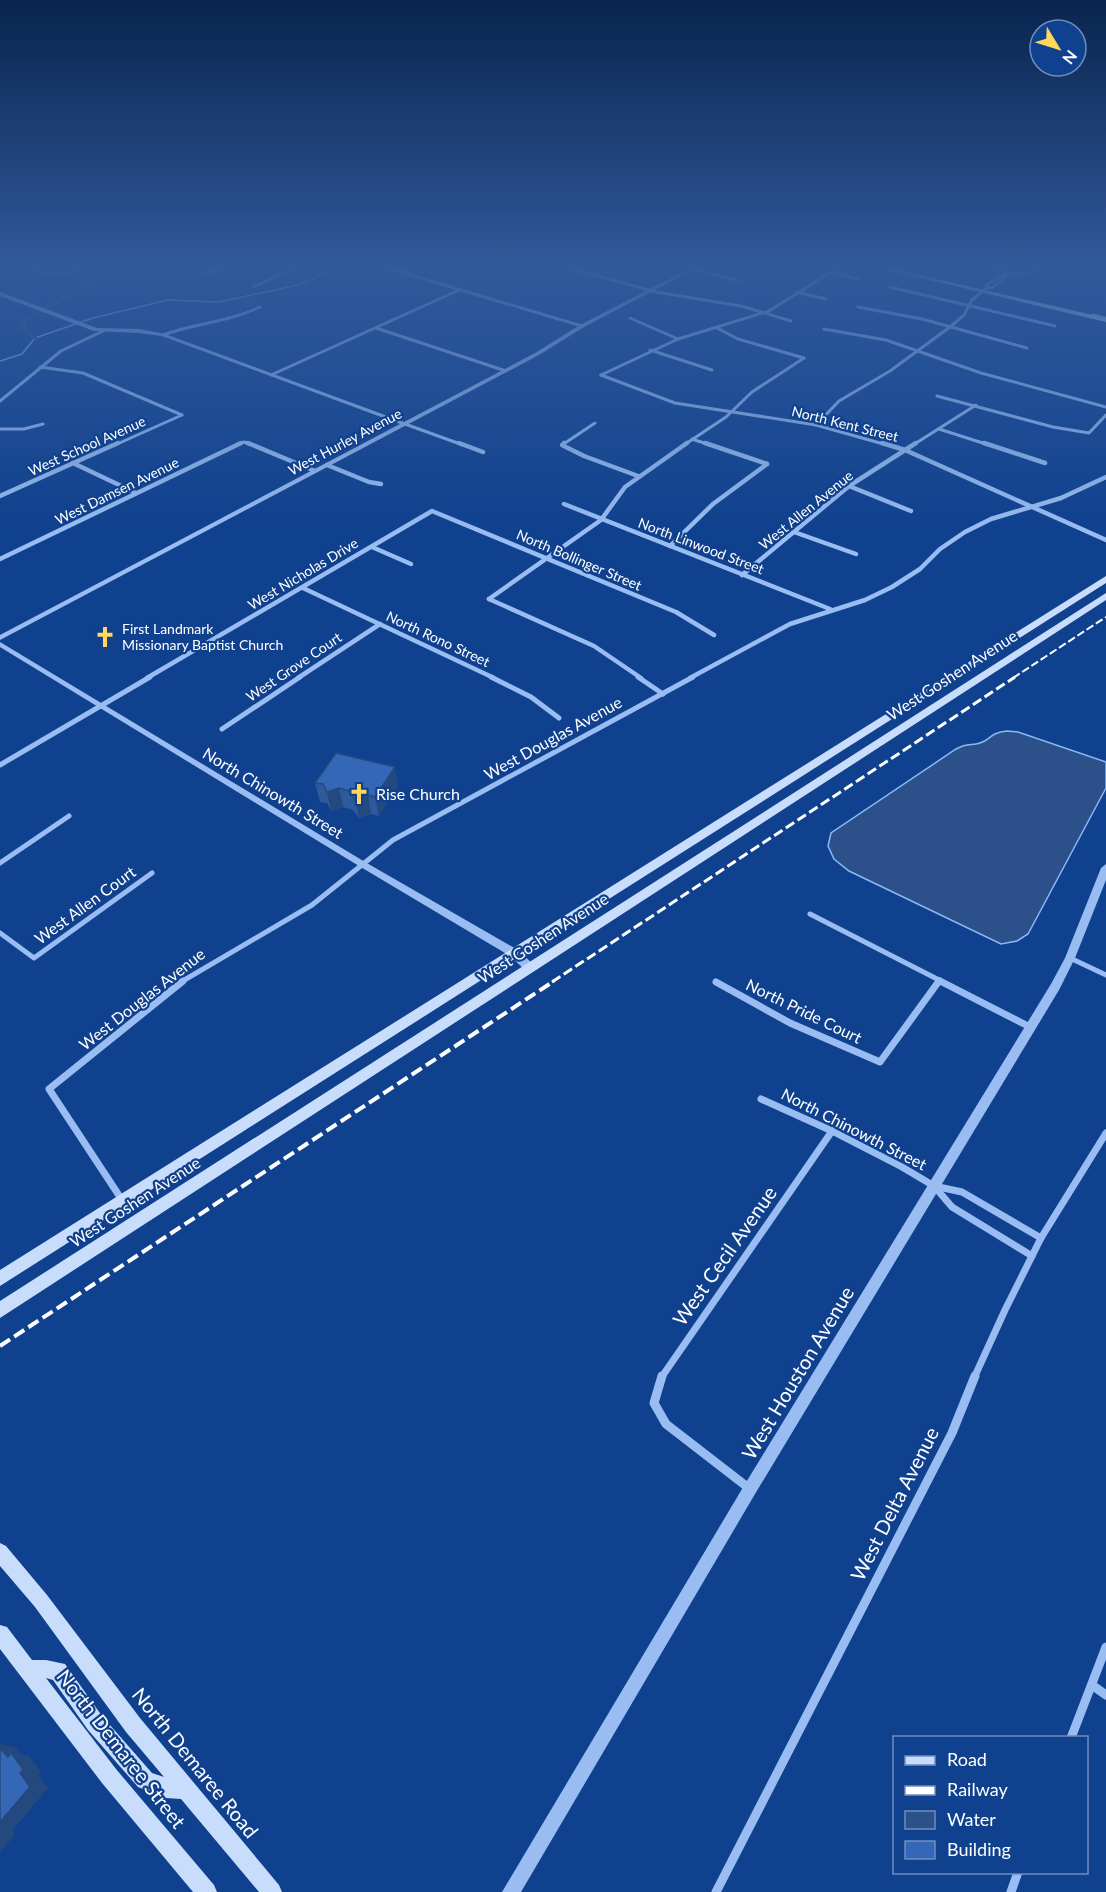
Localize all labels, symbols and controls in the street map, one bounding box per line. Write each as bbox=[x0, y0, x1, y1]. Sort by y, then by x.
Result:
north arrow bbox=[1028, 18, 1088, 78]
text: N bbox=[1059, 47, 1081, 68]
street label: North Kent Street bbox=[790, 402, 900, 445]
street label: West Hurley Avenue bbox=[285, 404, 404, 479]
street label: West School Avenue bbox=[26, 412, 148, 479]
street label: West Damsen Avenue bbox=[52, 453, 181, 528]
street label: West Allen Avenue bbox=[755, 466, 856, 553]
street label: North Linwood Street bbox=[636, 514, 766, 577]
street label: North Bollinger Street bbox=[514, 525, 644, 594]
street label: West Nicholas Drive bbox=[245, 534, 361, 613]
street label: North Rono Street bbox=[384, 607, 493, 670]
place label: First Landmark Missionary Baptist Church bbox=[122, 620, 283, 653]
church icon: First Landmark Missionary Baptist Church bbox=[93, 625, 117, 649]
street label: West Goshen Avenue bbox=[883, 625, 1020, 724]
street label: West Grove Court bbox=[243, 628, 345, 705]
street label: West Douglas Avenue bbox=[481, 692, 625, 783]
street label: North Chinowth Street bbox=[200, 743, 347, 842]
church icon: Rise Church bbox=[347, 782, 371, 806]
place label: Rise Church bbox=[376, 784, 460, 803]
street label: West Allen Court bbox=[30, 861, 139, 948]
street label: West Goshen Avenue bbox=[474, 888, 611, 987]
street label: West Douglas Avenue bbox=[75, 944, 208, 1054]
street label: North Pride Court bbox=[743, 974, 865, 1047]
street label: North Chinowth Street bbox=[778, 1084, 930, 1174]
street label: West Goshen Avenue bbox=[66, 1152, 203, 1251]
street label: West Cecil Avenue bbox=[667, 1181, 781, 1330]
street label: West Houston Avenue bbox=[736, 1282, 858, 1463]
street label: West Delta Avenue bbox=[845, 1423, 943, 1584]
street label: North Demaree Street bbox=[52, 1664, 191, 1833]
street label: North Demaree Road bbox=[128, 1682, 264, 1842]
legend bbox=[893, 1736, 1088, 1874]
text: Road bbox=[947, 1748, 987, 1770]
text: Railway bbox=[947, 1778, 1008, 1800]
text: Water bbox=[947, 1808, 996, 1830]
text: Building bbox=[947, 1838, 1011, 1860]

